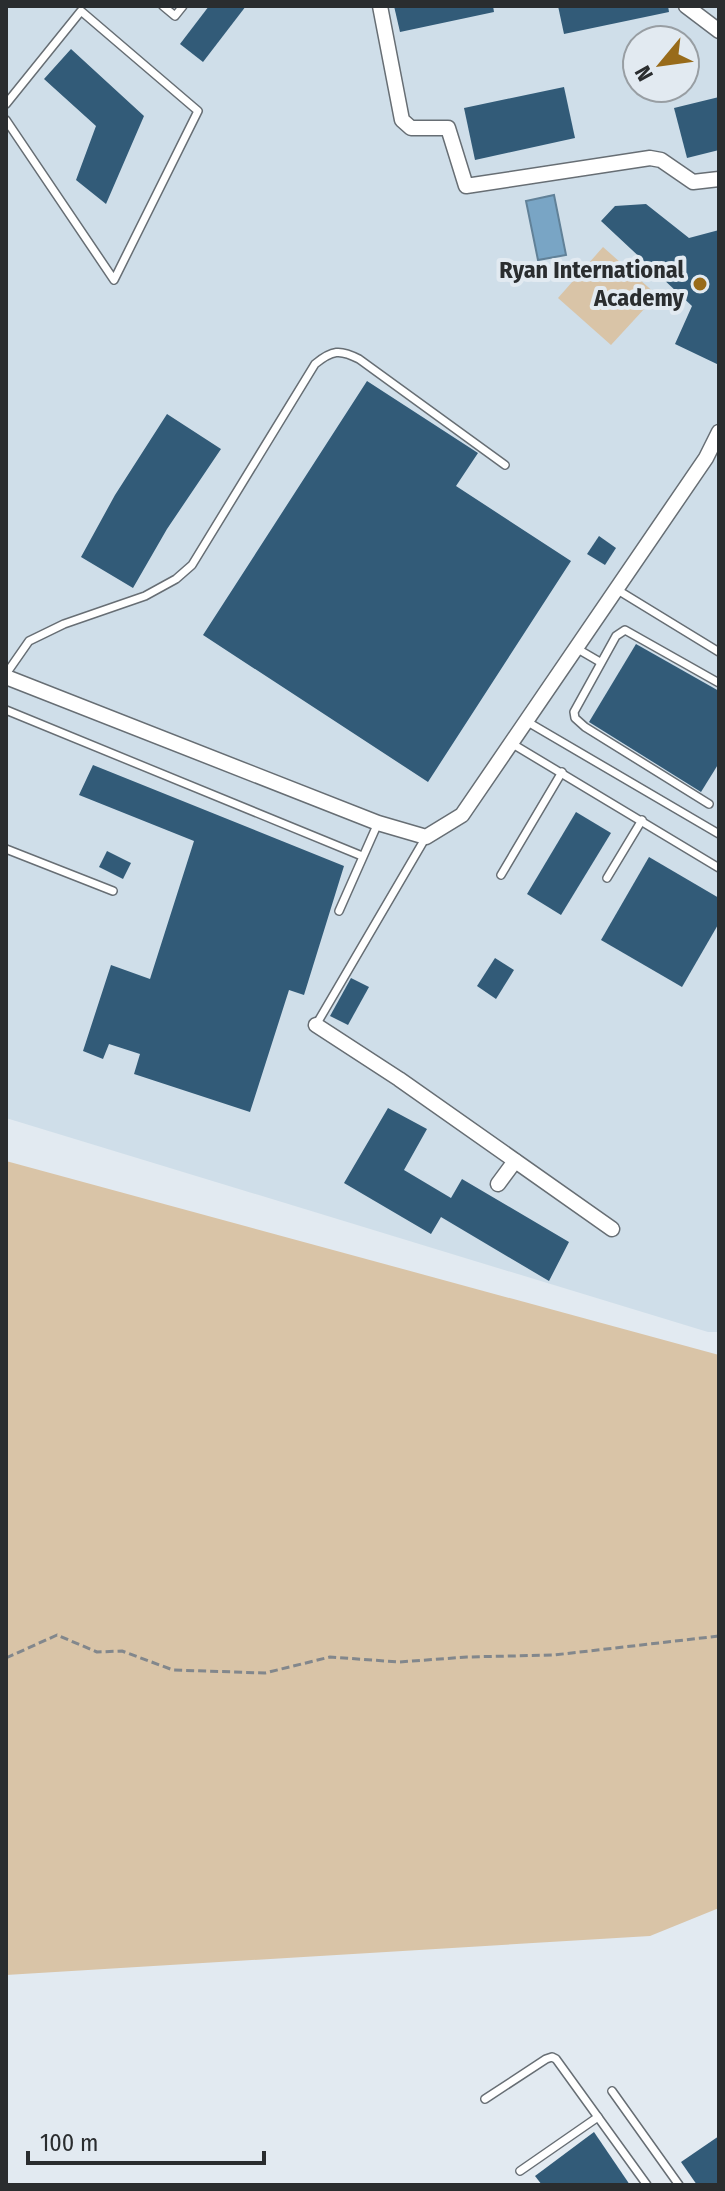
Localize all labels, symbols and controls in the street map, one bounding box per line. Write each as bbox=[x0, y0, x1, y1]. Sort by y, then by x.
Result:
north arrow bbox=[621, 24, 701, 104]
text: N bbox=[629, 61, 659, 86]
place label: Ryan International Academy bbox=[499, 256, 685, 312]
marker: Ryan International Academy bbox=[691, 275, 709, 293]
scale bar bbox=[28, 2115, 264, 2165]
text: 100 m bbox=[40, 2129, 98, 2157]

